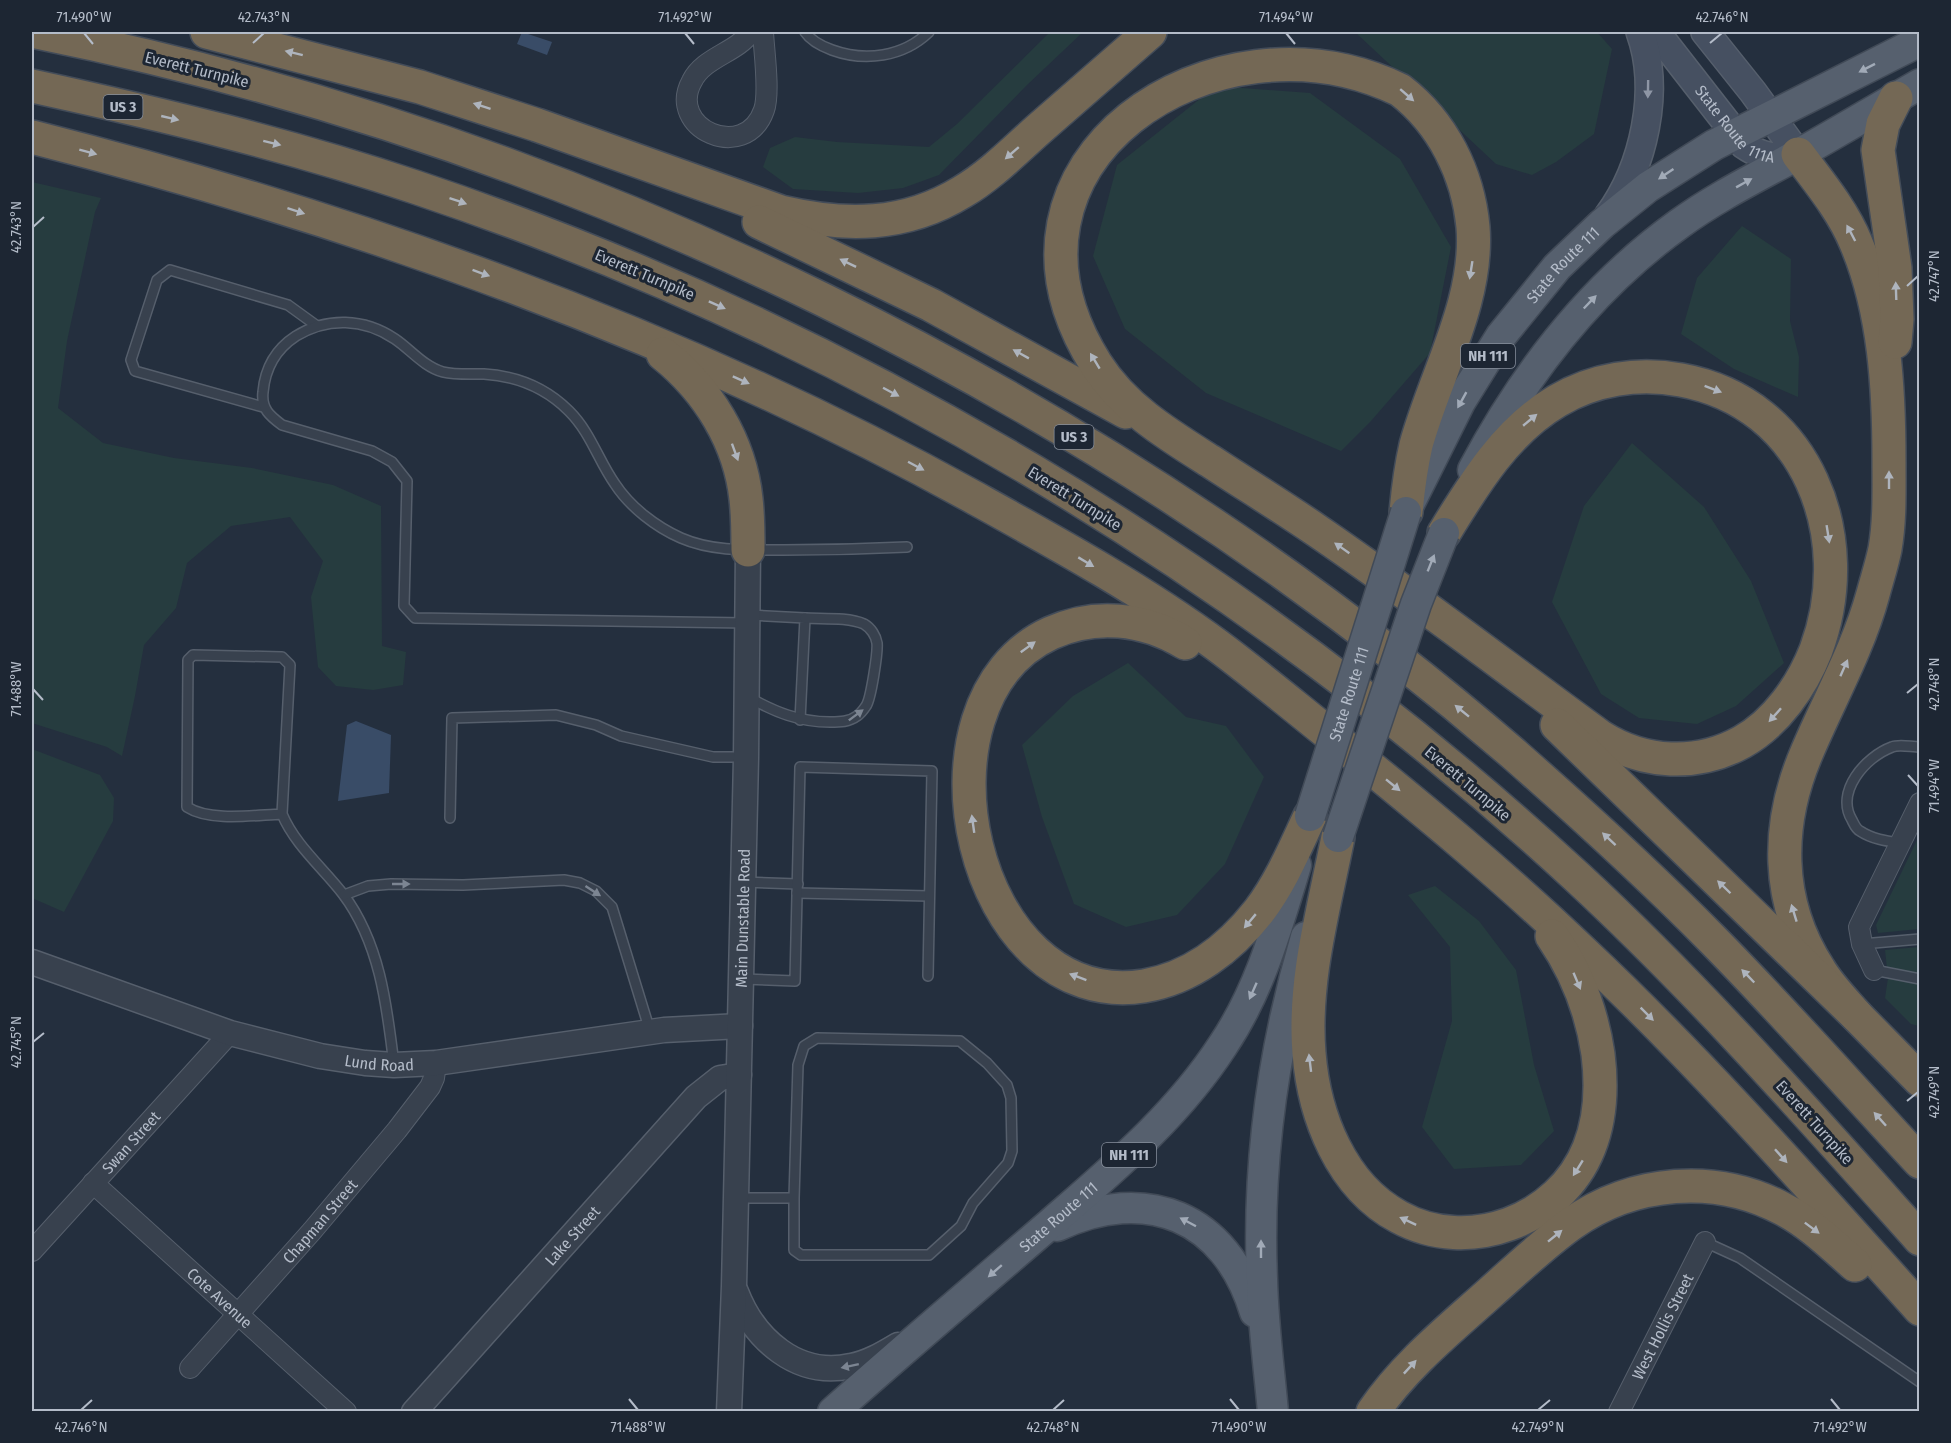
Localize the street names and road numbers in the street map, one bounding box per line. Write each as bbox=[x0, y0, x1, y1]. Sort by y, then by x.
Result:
street label: Everett Turnpike bbox=[143, 47, 251, 92]
street label: State Route 111A bbox=[1691, 82, 1776, 167]
road number: US 3 bbox=[104, 95, 142, 119]
street label: State Route 111 bbox=[1523, 223, 1603, 307]
street label: Everett Turnpike bbox=[592, 245, 698, 304]
road number: NH 111 bbox=[1461, 344, 1515, 368]
road number: US 3 bbox=[1054, 425, 1094, 449]
street label: Everett Turnpike bbox=[1025, 462, 1125, 535]
street label: State Route 111 bbox=[1325, 645, 1373, 744]
street label: Everett Turnpike bbox=[1421, 742, 1515, 825]
street label: Main Dunstable Road bbox=[732, 849, 754, 988]
street label: Lund Road bbox=[343, 1051, 414, 1075]
street label: Everett Turnpike bbox=[1772, 1076, 1857, 1168]
street label: Swan Street bbox=[98, 1107, 165, 1178]
road number: NH 111 bbox=[1102, 1143, 1156, 1167]
street label: Chapman Street bbox=[279, 1175, 362, 1267]
street label: State Route 111 bbox=[1015, 1178, 1102, 1256]
street label: Lake Street bbox=[541, 1202, 604, 1269]
street label: Cote Avenue bbox=[183, 1264, 256, 1332]
street label: West Hollis Street bbox=[1628, 1270, 1698, 1383]

